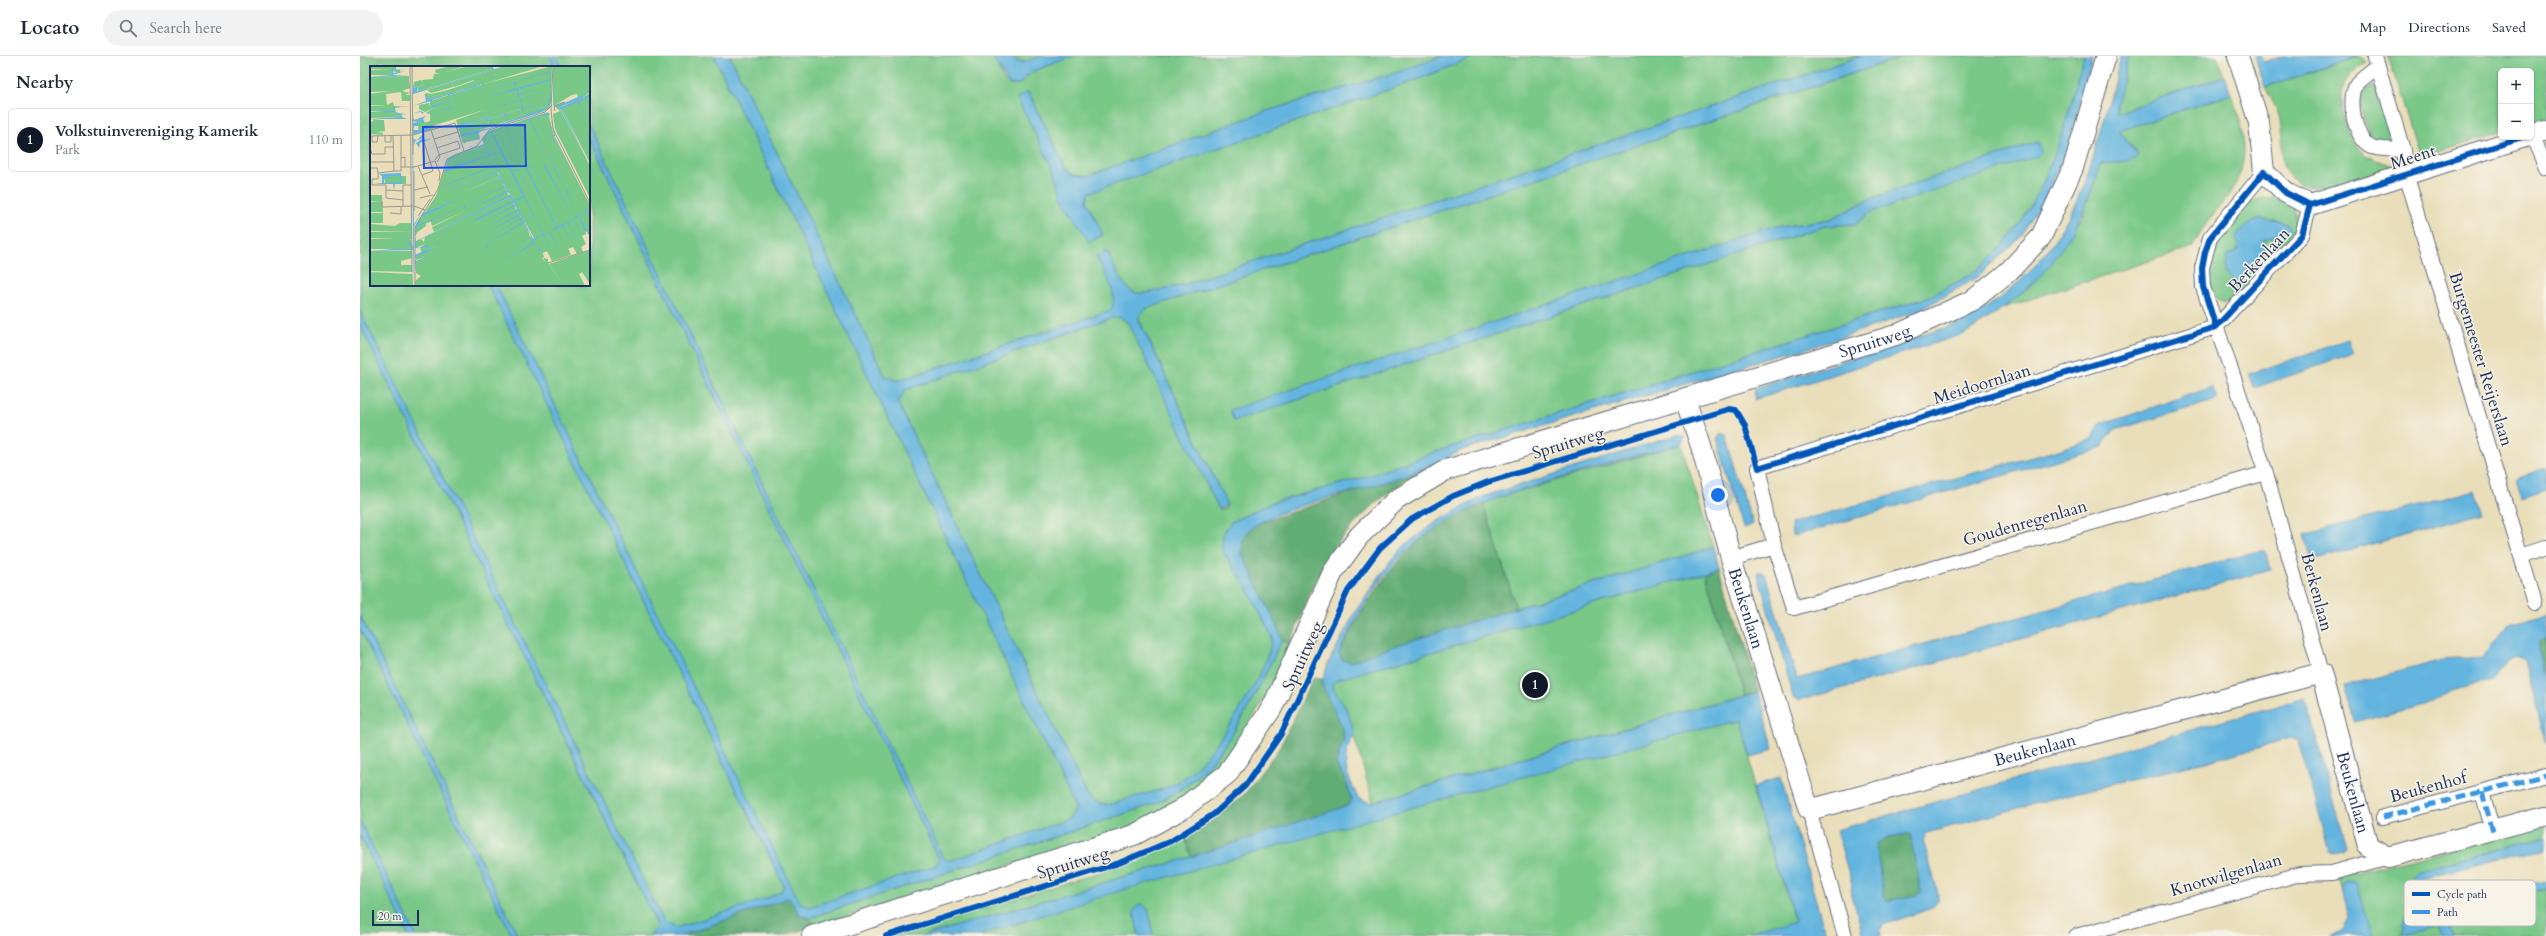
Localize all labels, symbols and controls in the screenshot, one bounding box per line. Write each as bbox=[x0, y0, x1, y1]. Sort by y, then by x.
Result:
search box bbox=[103, 10, 383, 46]
text: Locato bbox=[20, 15, 79, 41]
icon: search bbox=[117, 17, 139, 39]
text: Search here bbox=[149, 18, 222, 38]
text: Map bbox=[2360, 18, 2386, 37]
text: Directions bbox=[2408, 18, 2470, 37]
text: Saved bbox=[2492, 18, 2526, 37]
inset map bbox=[370, 66, 590, 286]
map controls bbox=[2498, 68, 2534, 140]
button: + bbox=[2498, 68, 2534, 104]
text: Nearby bbox=[16, 71, 73, 94]
button: − bbox=[2498, 104, 2534, 140]
text: Volkstuinvereniging Kamerik bbox=[55, 121, 258, 141]
text: 1 bbox=[27, 131, 33, 149]
text: 110 m bbox=[309, 131, 343, 149]
street label: Meent bbox=[2387, 139, 2439, 175]
text: Park bbox=[55, 141, 80, 159]
street label: Berkenlaan bbox=[2223, 222, 2295, 297]
street label: Burgemeester Reijerslaan bbox=[2444, 269, 2519, 449]
street label: Spruitweg bbox=[1836, 318, 1915, 363]
street label: Meidoornlaan bbox=[1931, 358, 2034, 410]
street label: Spruitweg bbox=[1529, 421, 1607, 465]
your location bbox=[1708, 485, 1728, 505]
street label: Goudenregenlaan bbox=[1960, 494, 2090, 552]
street label: Berkenlaan bbox=[2295, 550, 2339, 634]
street label: Beukenlaan bbox=[1723, 565, 1770, 652]
street label: Spruitweg bbox=[1277, 617, 1329, 694]
pin: 1 bbox=[1522, 670, 1548, 700]
street label: Beukenlaan bbox=[1991, 728, 2078, 772]
street label: Beukenlaan bbox=[2331, 749, 2376, 836]
street label: Beukenhof bbox=[2387, 765, 2472, 808]
street label: Spruitweg bbox=[1034, 841, 1112, 885]
street label: Knotwilgenlaan bbox=[2167, 848, 2285, 902]
legend bbox=[2404, 880, 2536, 926]
text: Cycle path bbox=[2437, 887, 2487, 902]
text: Path bbox=[2437, 905, 2458, 920]
scale bar bbox=[372, 908, 419, 927]
text: 20 m bbox=[378, 909, 402, 924]

